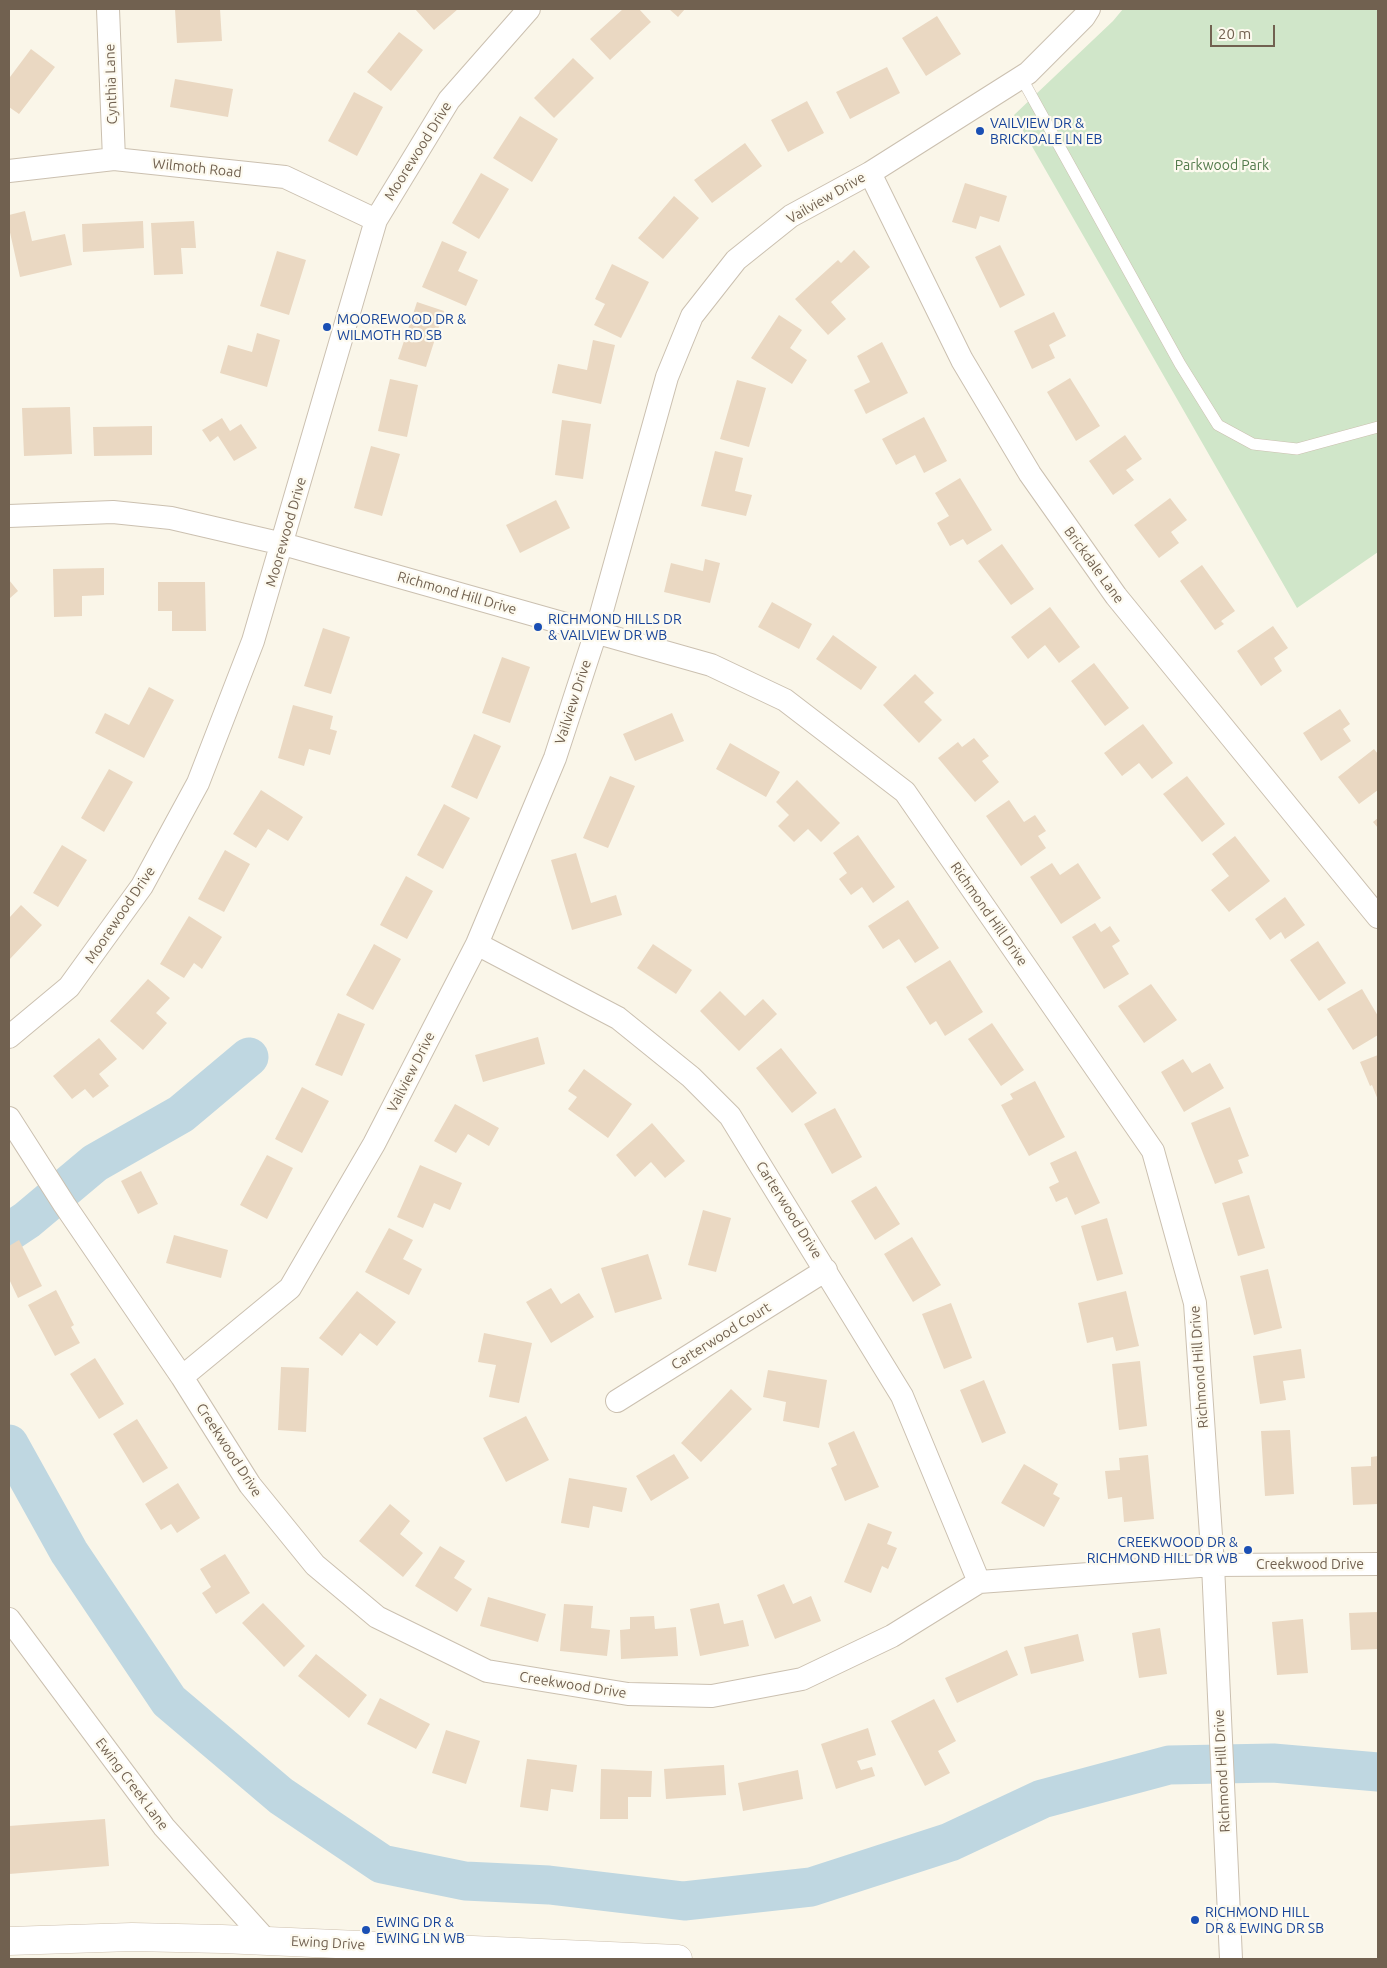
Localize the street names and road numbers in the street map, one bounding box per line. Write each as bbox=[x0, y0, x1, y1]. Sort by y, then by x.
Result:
street label: Cynthia Lane bbox=[101, 43, 121, 125]
street label: Moorewood Drive bbox=[381, 99, 455, 203]
street label: Wilmoth Road bbox=[152, 155, 242, 181]
street label: Vailview Drive bbox=[784, 169, 868, 227]
street label: Moorewood Drive bbox=[262, 475, 310, 589]
street label: Brickdale Lane bbox=[1060, 523, 1128, 607]
street label: Richmond Hill Drive bbox=[396, 568, 518, 618]
street label: Vailview Drive bbox=[551, 658, 595, 746]
street label: Richmond Hill Drive bbox=[947, 859, 1031, 969]
street label: Moorewood Drive bbox=[81, 863, 159, 967]
street label: Vailview Drive bbox=[384, 1029, 438, 1115]
street label: Carterwood Drive bbox=[752, 1158, 826, 1262]
street label: Carterwood Court bbox=[668, 1299, 774, 1373]
street label: Richmond Hill Drive bbox=[1186, 1305, 1212, 1429]
street label: Creekwood Drive bbox=[193, 1400, 265, 1500]
street label: Creekwood Drive bbox=[1256, 1556, 1364, 1572]
street label: Creekwood Drive bbox=[518, 1668, 628, 1702]
street label: Richmond Hill Drive bbox=[1210, 1709, 1234, 1833]
street label: Ewing Creek Lane bbox=[92, 1735, 172, 1833]
street label: Ewing Drive bbox=[290, 1933, 366, 1953]

